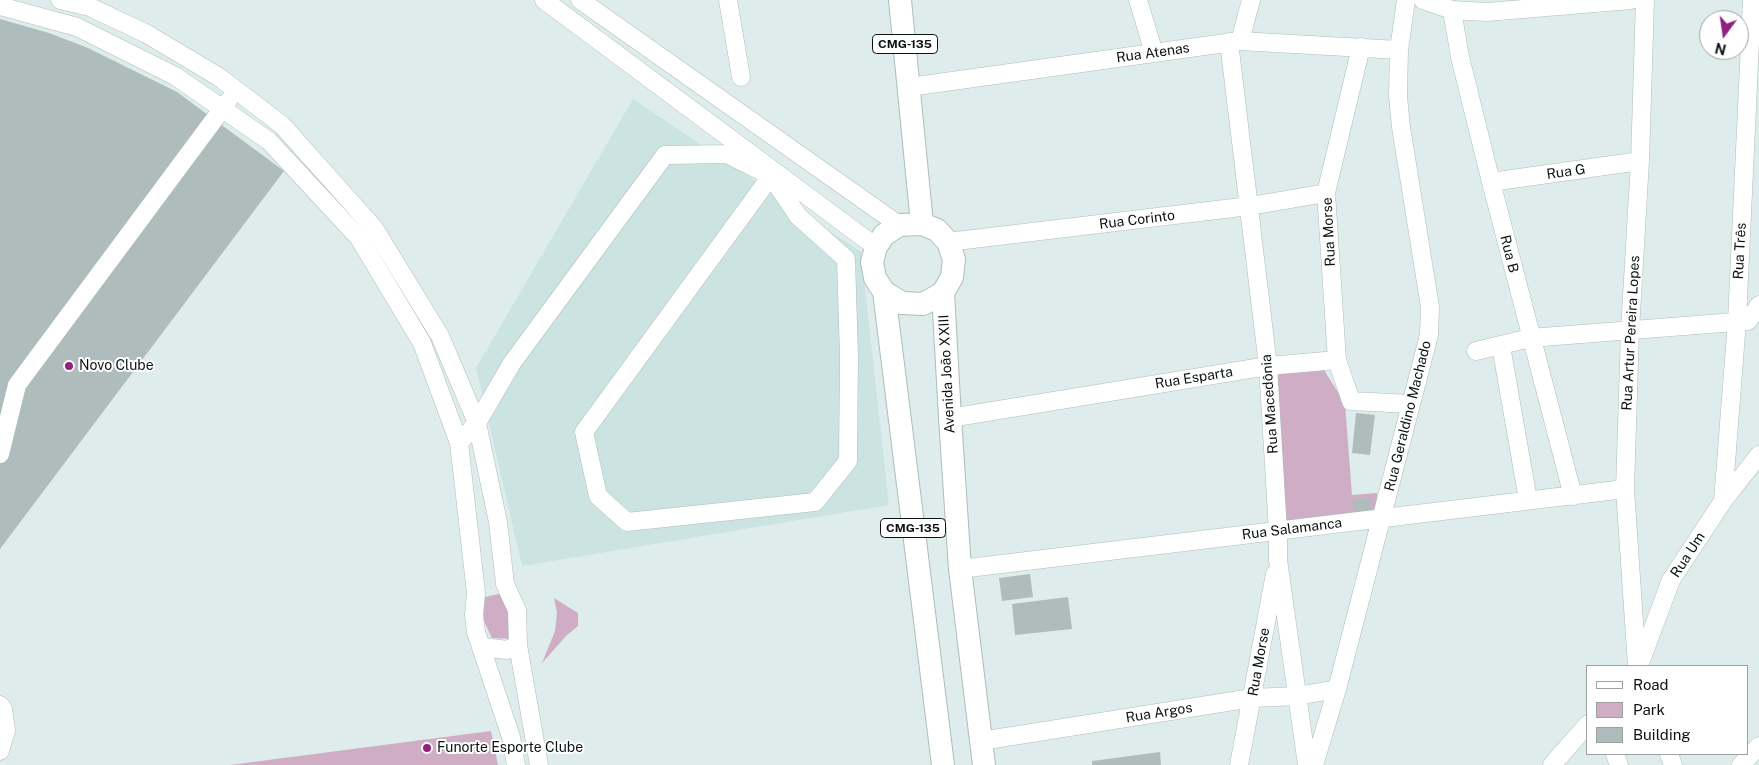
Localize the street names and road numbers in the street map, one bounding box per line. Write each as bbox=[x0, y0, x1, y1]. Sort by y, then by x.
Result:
road number: CMG-135 bbox=[872, 34, 938, 54]
street label: Rua Atenas bbox=[1115, 40, 1191, 66]
street label: Rua G bbox=[1546, 161, 1586, 183]
street label: Rua Morse bbox=[1319, 197, 1339, 267]
street label: Rua Corinto bbox=[1098, 207, 1176, 233]
street label: Rua Três bbox=[1730, 222, 1750, 280]
street label: Rua B bbox=[1496, 234, 1522, 274]
street label: Rua Artur Pereira Lopes bbox=[1619, 255, 1643, 411]
street label: Avenida João XXIII bbox=[935, 314, 959, 434]
street label: Rua Geraldino Machado bbox=[1381, 339, 1435, 493]
street label: Rua Macedônia bbox=[1258, 354, 1282, 454]
street label: Rua Esparta bbox=[1154, 364, 1234, 392]
street label: Rua Salamanca bbox=[1241, 515, 1343, 543]
road number: CMG-135 bbox=[880, 518, 946, 538]
street label: Rua Um bbox=[1667, 529, 1709, 581]
street label: Rua Morse bbox=[1245, 626, 1273, 698]
street label: Rua Argos bbox=[1124, 699, 1194, 727]

